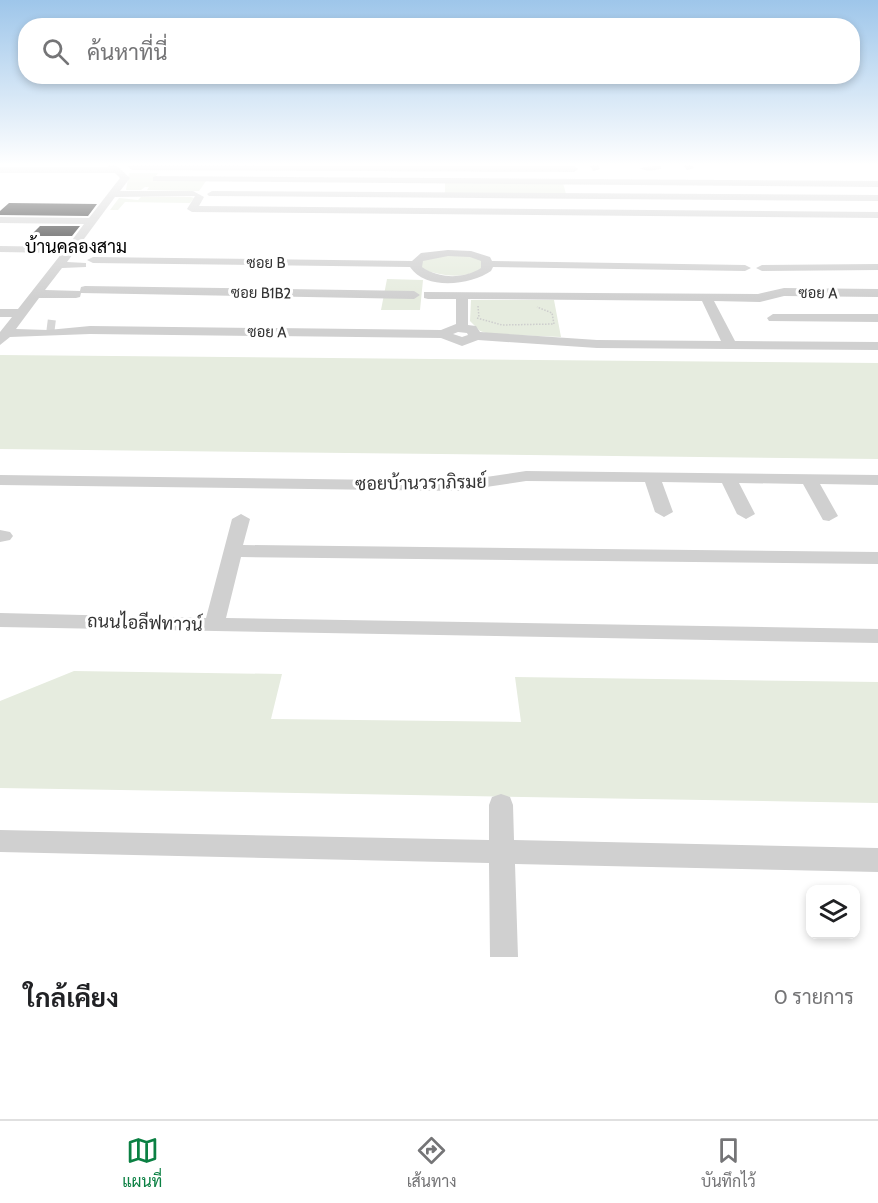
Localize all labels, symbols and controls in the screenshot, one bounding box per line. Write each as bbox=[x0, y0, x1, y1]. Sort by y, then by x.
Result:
search box bbox=[18, 18, 860, 84]
icon: search bbox=[39, 35, 72, 68]
text: ค้นหาที่นี่ bbox=[87, 39, 167, 66]
district label: บ้านคลองสาม bbox=[25, 235, 127, 258]
street label: ซอย B bbox=[247, 254, 286, 272]
street label: ซอย B1B2 bbox=[231, 283, 292, 303]
street label: ซอย A bbox=[798, 284, 839, 302]
street label: ซอย A bbox=[247, 323, 288, 341]
street label: ซอยบ้านวราภิรมย์ bbox=[355, 469, 487, 495]
street label: ถนนไอลีฟทาวน์ bbox=[87, 608, 203, 636]
map controls bbox=[806, 885, 860, 939]
button: layers bbox=[806, 885, 860, 939]
text: ใกล้เคียง bbox=[24, 982, 119, 1014]
text: 0 รายการ bbox=[774, 985, 854, 1009]
tab: แผนที่ bbox=[122, 1134, 162, 1191]
tab: เส้นทาง bbox=[407, 1134, 457, 1191]
tab: บันทึกไว้ bbox=[701, 1134, 756, 1191]

